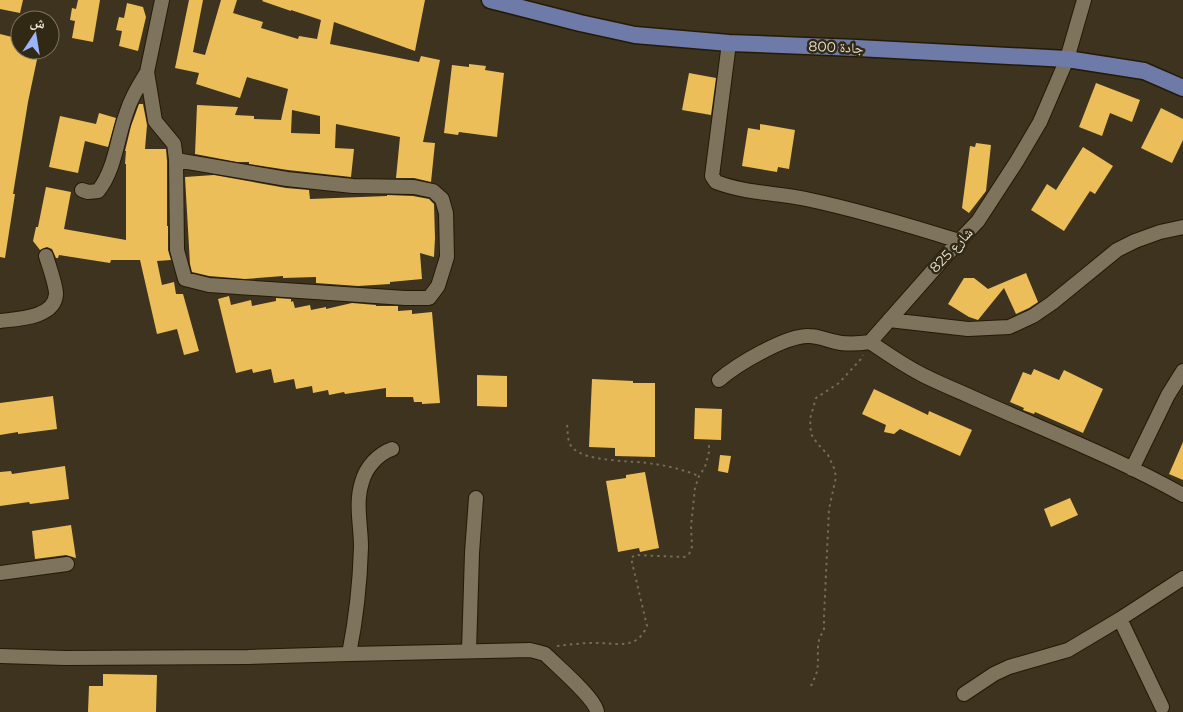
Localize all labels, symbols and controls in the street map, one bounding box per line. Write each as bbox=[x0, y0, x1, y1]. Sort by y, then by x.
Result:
north arrow bbox=[10, 10, 60, 60]
text: ش bbox=[29, 12, 47, 33]
street label: جادة 800 bbox=[808, 37, 864, 57]
street label: شارع 825 bbox=[926, 224, 977, 277]

